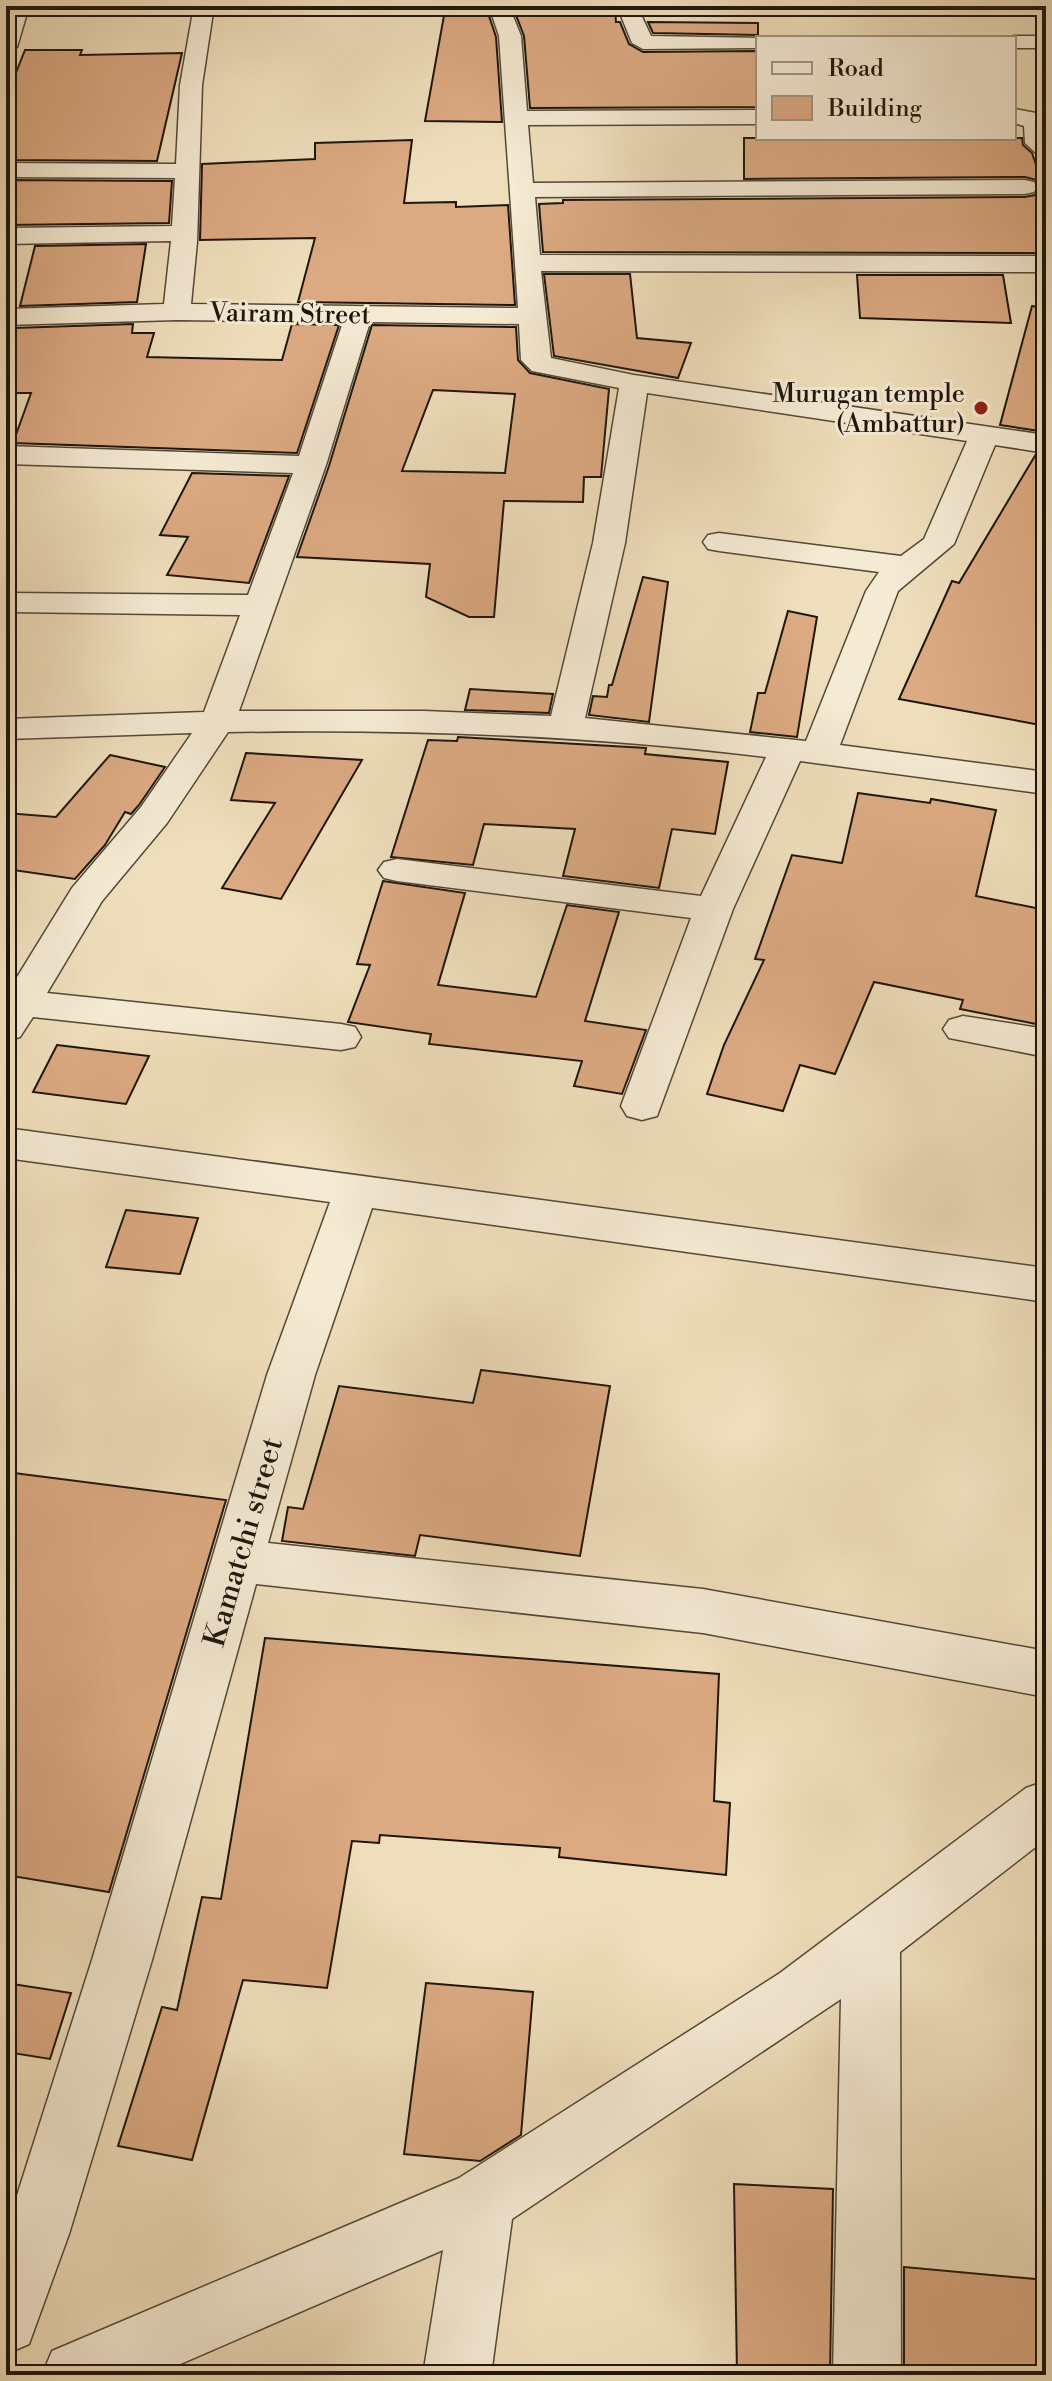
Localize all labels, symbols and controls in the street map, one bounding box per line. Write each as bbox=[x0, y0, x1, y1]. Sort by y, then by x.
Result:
legend bbox=[756, 36, 1016, 140]
text: Road bbox=[828, 54, 884, 84]
text: Building bbox=[827, 94, 922, 124]
street label: Vairam Street bbox=[208, 297, 371, 331]
place label: Murugan temple (Ambattur) bbox=[772, 378, 965, 440]
marker: Murugan temple (Ambattur) bbox=[972, 399, 990, 417]
street label: Kamatchi street bbox=[196, 1433, 292, 1652]

